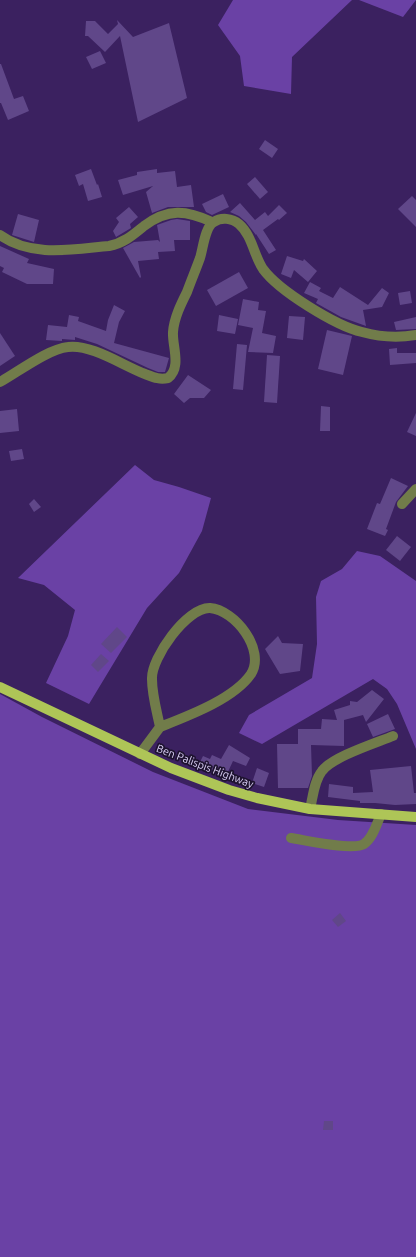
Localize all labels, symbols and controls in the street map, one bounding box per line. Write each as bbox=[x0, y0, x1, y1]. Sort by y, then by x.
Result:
street label: Ben Palispis Highway bbox=[155, 742, 256, 790]

